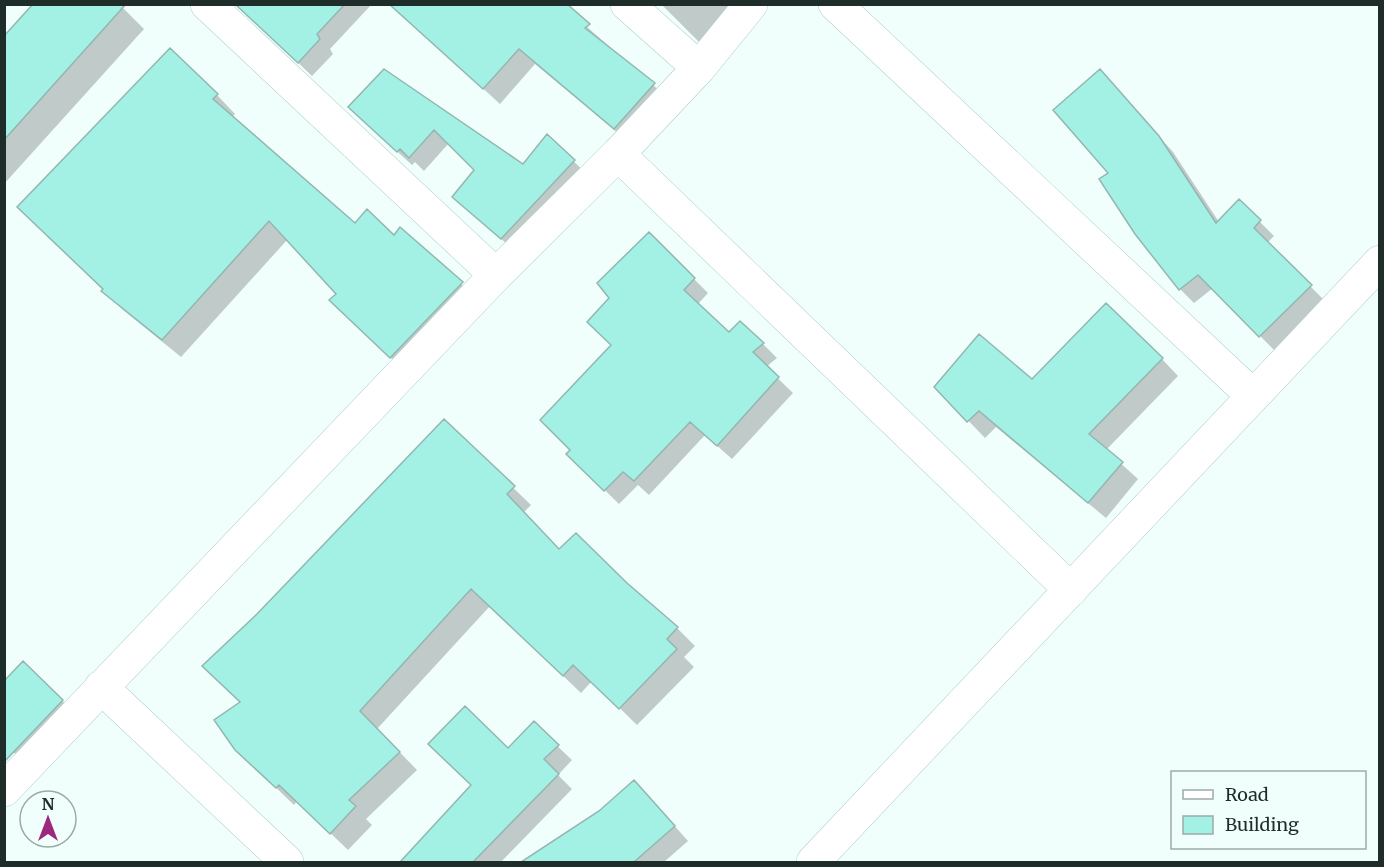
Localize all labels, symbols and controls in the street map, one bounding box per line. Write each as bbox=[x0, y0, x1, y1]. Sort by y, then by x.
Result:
legend bbox=[1171, 771, 1366, 849]
text: Road bbox=[1225, 783, 1269, 806]
north arrow bbox=[18, 789, 78, 849]
text: N bbox=[42, 794, 55, 814]
text: Building bbox=[1225, 813, 1299, 836]

